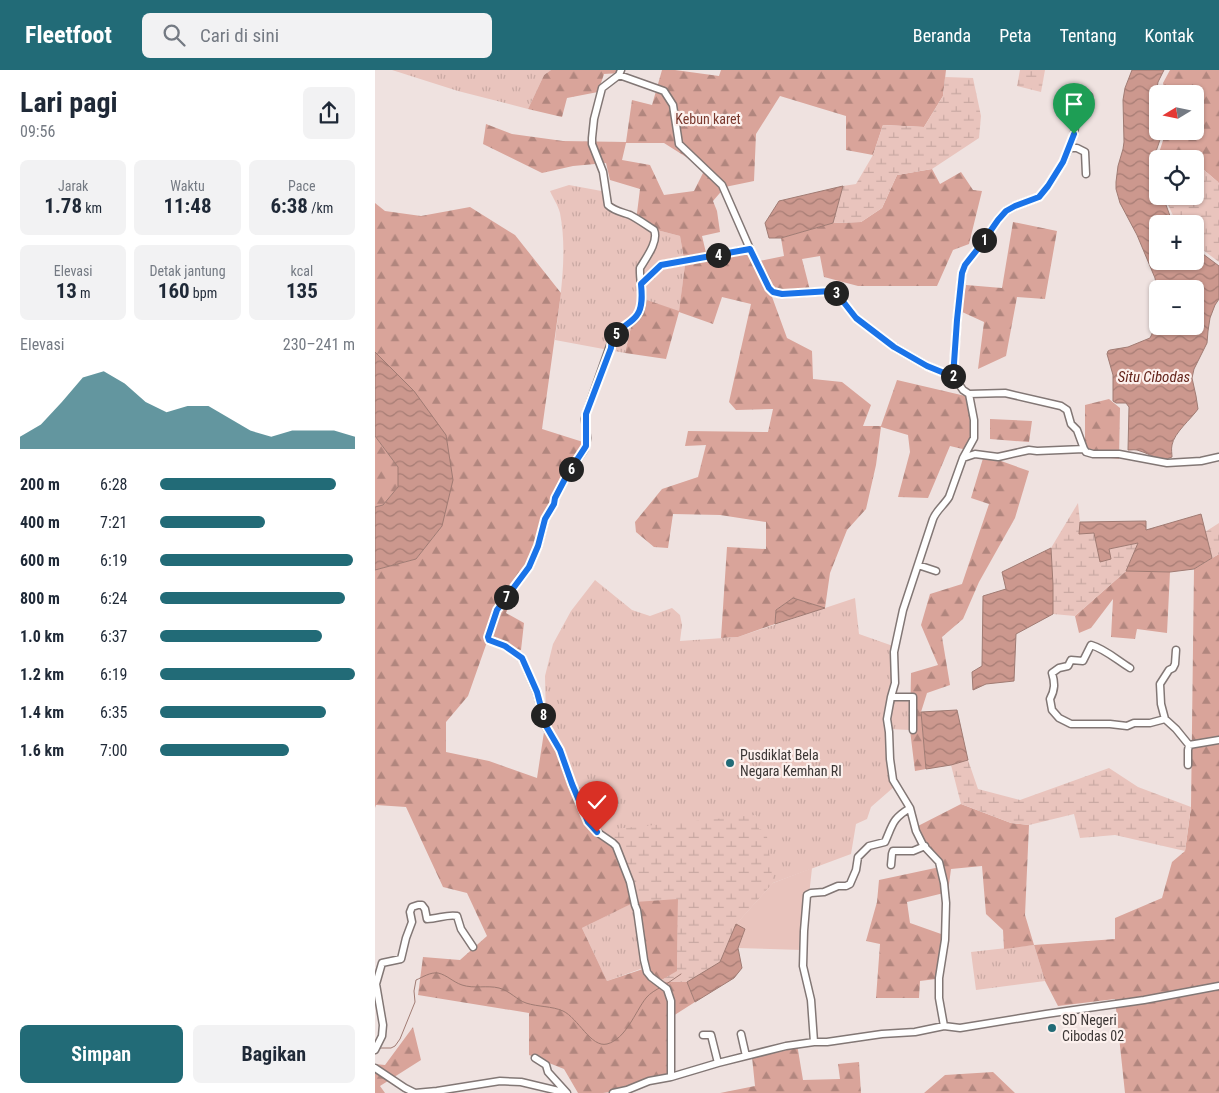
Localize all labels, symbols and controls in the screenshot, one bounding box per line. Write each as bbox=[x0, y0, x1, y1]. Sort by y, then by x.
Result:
search box bbox=[142, 13, 492, 58]
text: Fleetfoot bbox=[25, 21, 112, 49]
icon: search bbox=[160, 21, 188, 49]
text: Cari di sini bbox=[200, 24, 279, 47]
text: Beranda bbox=[913, 25, 971, 46]
text: Peta bbox=[999, 25, 1031, 46]
text: Tentang bbox=[1059, 25, 1117, 46]
text: Kontak bbox=[1145, 25, 1194, 46]
pin bbox=[1053, 83, 1095, 134]
north arrow bbox=[1149, 85, 1204, 140]
map controls bbox=[1149, 85, 1204, 335]
text: Lari pagi bbox=[20, 86, 118, 119]
button: share bbox=[303, 87, 355, 139]
icon: arrive bbox=[1060, 90, 1088, 118]
park label: Kebun karet bbox=[675, 111, 741, 127]
text: 09:56 bbox=[20, 122, 55, 141]
button: locate bbox=[1149, 150, 1204, 205]
text: Jarak bbox=[58, 178, 88, 194]
text: Waktu bbox=[170, 178, 205, 194]
text: Pace bbox=[288, 178, 316, 194]
text: 1.78 bbox=[44, 194, 82, 218]
text: 11:48 bbox=[163, 194, 212, 218]
text: 6:38 bbox=[270, 194, 308, 218]
text: km bbox=[82, 200, 102, 216]
text: /km bbox=[308, 200, 333, 216]
button: + bbox=[1149, 215, 1204, 270]
pin: 1 bbox=[971, 228, 997, 252]
text: 1 bbox=[981, 232, 988, 248]
pin: 4 bbox=[705, 242, 731, 268]
text: 4 bbox=[715, 247, 722, 263]
text: Elevasi bbox=[54, 263, 93, 279]
text: Detak jantung bbox=[149, 263, 226, 279]
text: kcal bbox=[291, 263, 313, 279]
text: 13 bbox=[56, 279, 77, 303]
text: 160 bbox=[158, 279, 190, 303]
text: 135 bbox=[286, 279, 318, 303]
pin: 3 bbox=[823, 280, 849, 306]
button: − bbox=[1149, 280, 1204, 335]
text: m bbox=[77, 285, 91, 301]
text: bpm bbox=[190, 285, 217, 301]
text: 3 bbox=[833, 285, 840, 301]
pin: 5 bbox=[603, 322, 629, 346]
text: 5 bbox=[613, 326, 620, 342]
text: Elevasi bbox=[20, 335, 64, 354]
text: 230–241 m bbox=[283, 335, 355, 354]
pin: 2 bbox=[941, 364, 965, 388]
text: 2 bbox=[950, 368, 957, 384]
water label: Situ Cibodas bbox=[1118, 368, 1191, 386]
pin: 6 bbox=[559, 456, 583, 482]
text: 6 bbox=[568, 461, 575, 477]
text: 200 m bbox=[20, 475, 60, 494]
text: 6:28 bbox=[100, 475, 127, 494]
text: 400 m bbox=[20, 513, 60, 532]
text: 7:21 bbox=[100, 513, 127, 532]
text: 600 m bbox=[20, 551, 60, 570]
text: 6:19 bbox=[100, 551, 127, 570]
pin: 7 bbox=[493, 584, 519, 610]
text: 800 m bbox=[20, 589, 60, 608]
text: 6:24 bbox=[100, 589, 127, 608]
text: 7 bbox=[503, 589, 510, 605]
text: 1.0 km bbox=[20, 627, 64, 646]
text: 6:37 bbox=[100, 627, 127, 646]
text: 1.2 km bbox=[20, 665, 64, 684]
text: 6:19 bbox=[100, 665, 127, 684]
pin: 8 bbox=[531, 702, 555, 728]
text: 1.4 km bbox=[20, 703, 64, 722]
text: 6:35 bbox=[100, 703, 127, 722]
text: 8 bbox=[540, 707, 547, 723]
text: 1.6 km bbox=[20, 741, 64, 760]
text: 7:00 bbox=[100, 741, 127, 760]
place label: Pusdiklat Bela Negara Kemhan RI bbox=[740, 747, 842, 779]
marker: Pusdiklat Bela Negara Kemhan RI bbox=[724, 757, 736, 769]
pin bbox=[576, 781, 618, 832]
icon: check bbox=[583, 788, 611, 816]
place label: SD Negeri Cibodas 02 bbox=[1062, 1012, 1124, 1044]
marker: SD Negeri Cibodas 02 bbox=[1046, 1022, 1058, 1034]
button: Simpan bbox=[20, 1025, 183, 1083]
button: Bagikan bbox=[193, 1025, 355, 1083]

